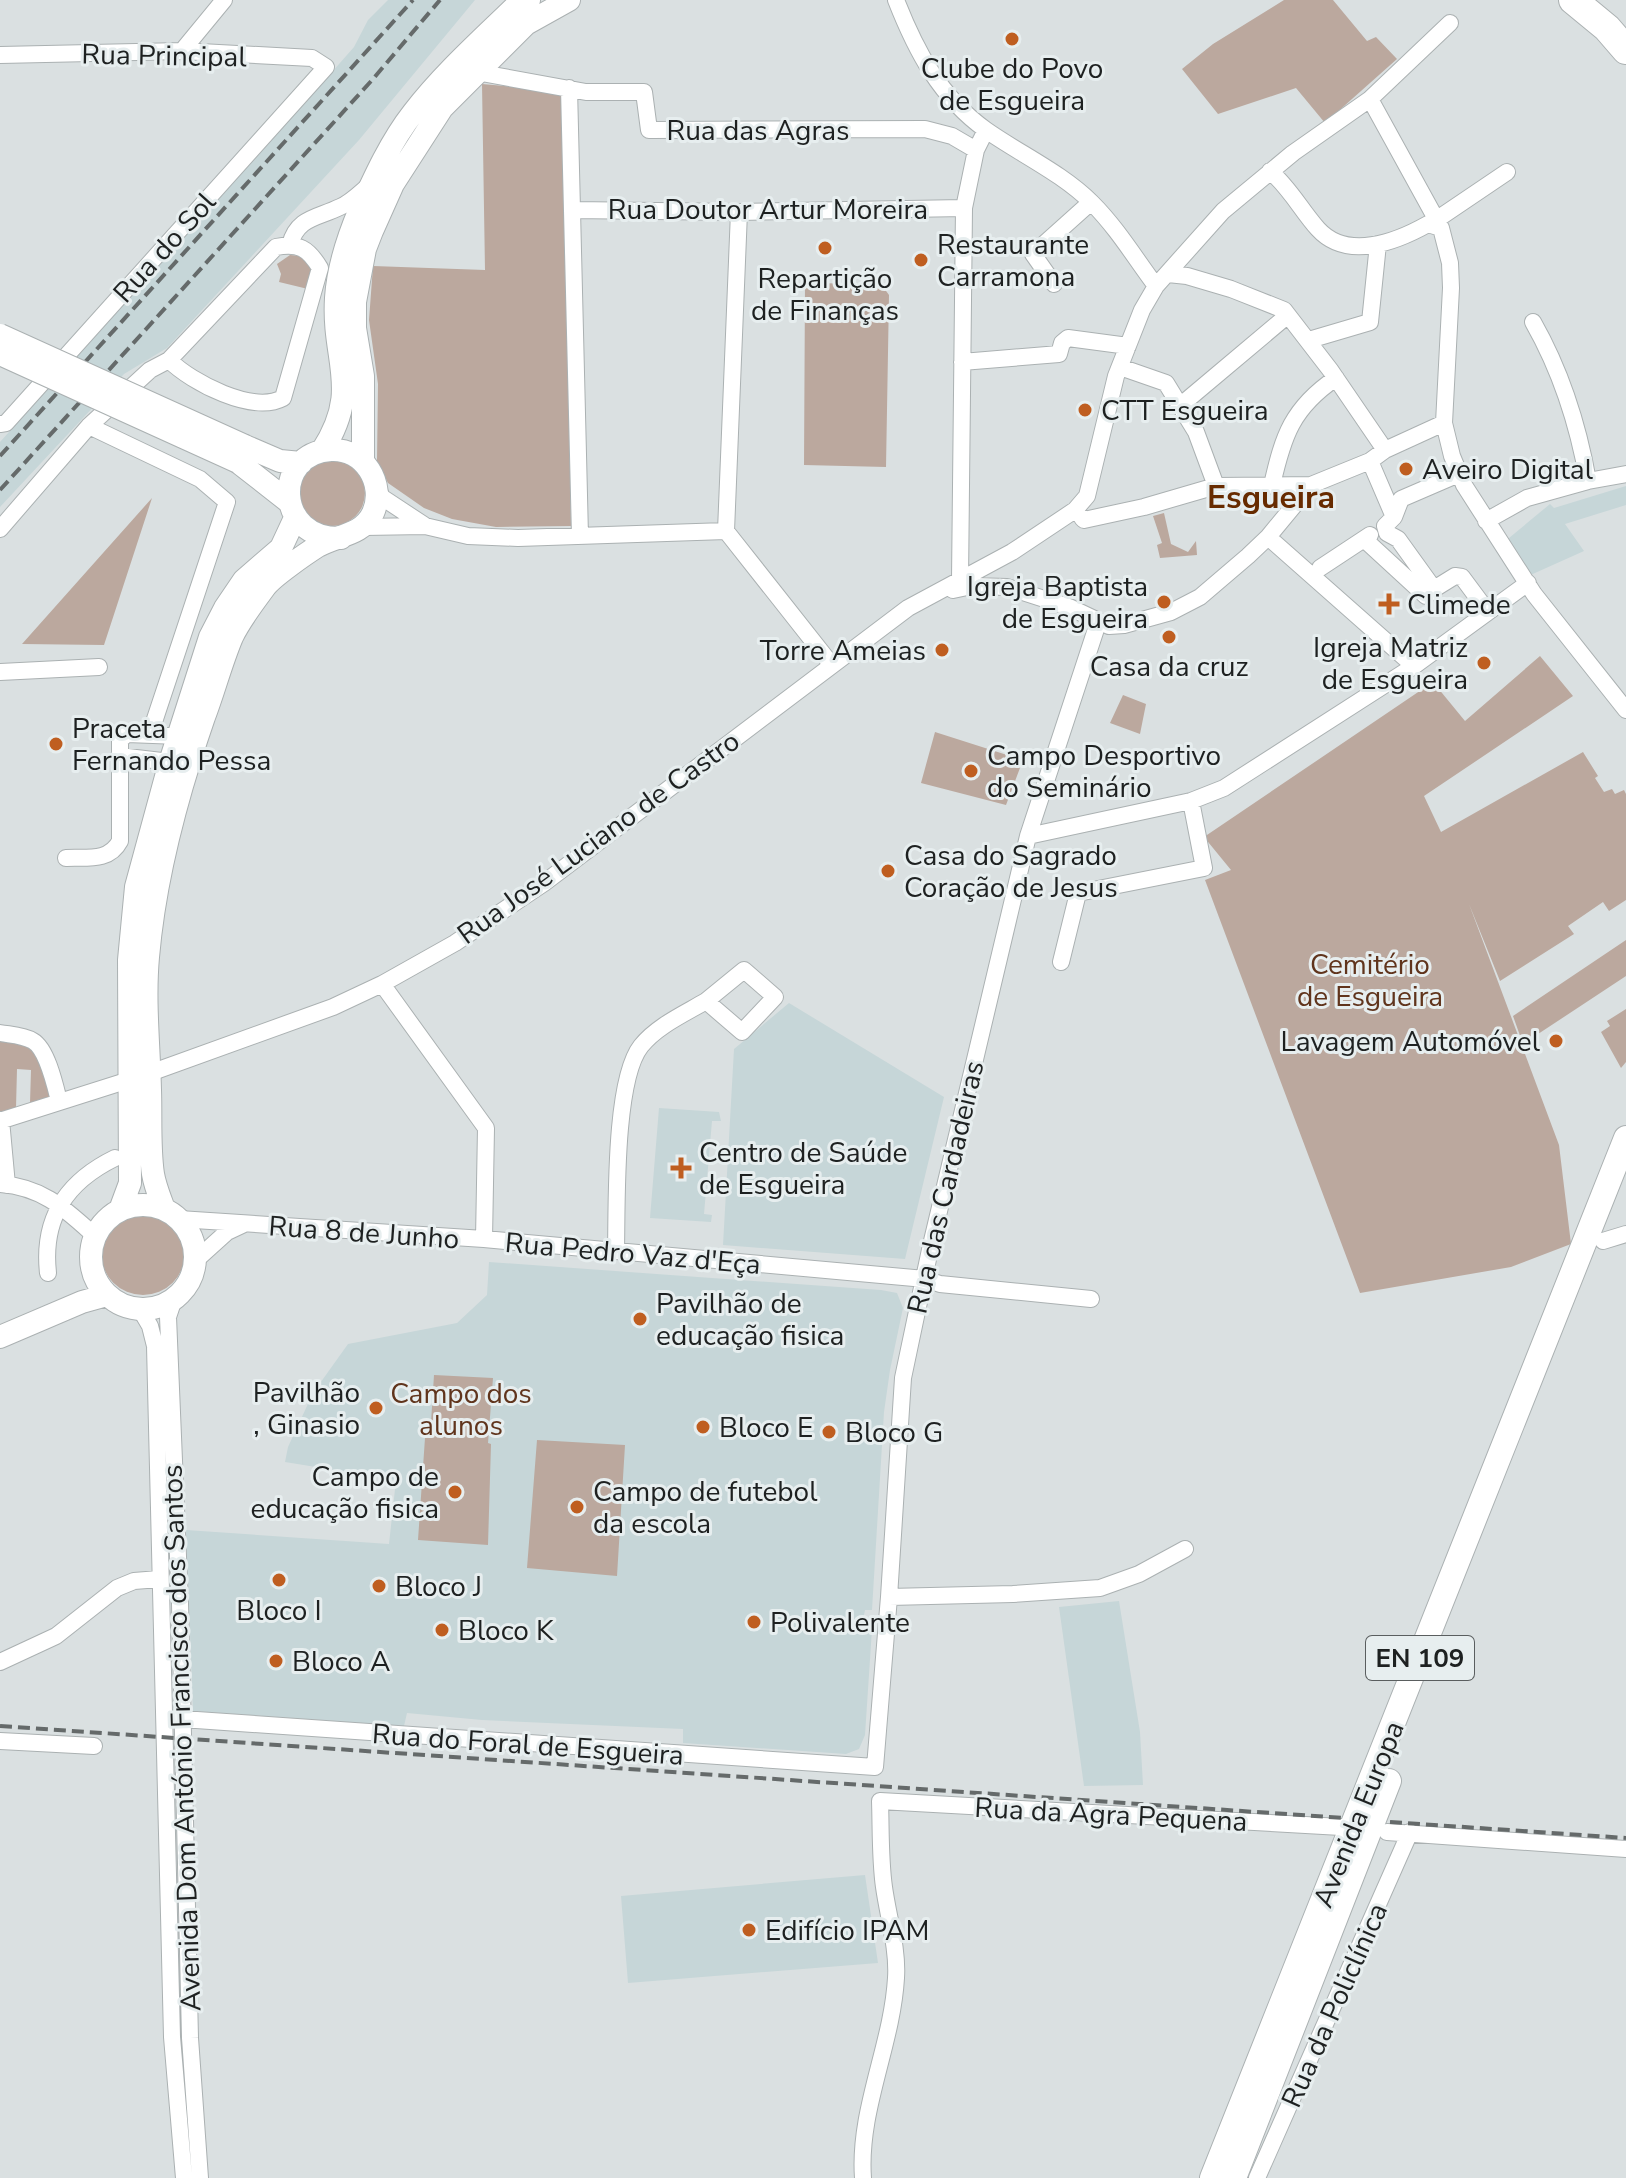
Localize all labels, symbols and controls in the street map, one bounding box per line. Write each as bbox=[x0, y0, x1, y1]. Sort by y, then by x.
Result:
marker: Clube do Povo de Esgueira bbox=[1003, 30, 1021, 48]
street label: Rua Principal bbox=[81, 36, 248, 76]
place label: Clube do Povo de Esgueira bbox=[921, 50, 1103, 120]
street label: Rua das Agras bbox=[666, 112, 850, 150]
street label: Rua do Sol bbox=[105, 184, 225, 311]
street label: Rua Doutor Artur Moreira bbox=[608, 191, 928, 229]
place label: Restaurante Carramona bbox=[937, 226, 1089, 296]
marker: Repartição de Finanças bbox=[816, 239, 834, 257]
marker: Restaurante Carramona bbox=[912, 251, 930, 269]
place label: Repartição de Finanças bbox=[751, 260, 899, 330]
place label: CTT Esgueira bbox=[1101, 392, 1269, 430]
marker: CTT Esgueira bbox=[1076, 401, 1094, 419]
place label: Aveiro Digital bbox=[1422, 451, 1594, 489]
marker: Aveiro Digital bbox=[1397, 460, 1415, 478]
district label: Esgueira bbox=[1207, 476, 1335, 519]
place label: Igreja Baptista de Esgueira bbox=[967, 568, 1148, 638]
place label: Climede bbox=[1407, 586, 1511, 624]
marker: Igreja Baptista de Esgueira bbox=[1155, 593, 1173, 611]
marker: Climede bbox=[1378, 593, 1400, 615]
marker: Casa da cruz bbox=[1160, 628, 1178, 646]
place label: Igreja Matriz de Esgueira bbox=[1313, 629, 1468, 699]
place label: Torre Ameias bbox=[760, 632, 926, 670]
marker: Torre Ameias bbox=[933, 641, 951, 659]
place label: Casa da cruz bbox=[1090, 648, 1248, 686]
marker: Igreja Matriz de Esgueira bbox=[1475, 654, 1493, 672]
place label: Praceta Fernando Pessa bbox=[72, 710, 271, 780]
street label: Rua José Luciano de Castro bbox=[450, 722, 747, 953]
marker: Praceta Fernando Pessa bbox=[47, 735, 65, 753]
place label: Campo Desportivo do Seminário bbox=[987, 737, 1221, 807]
marker: Campo Desportivo do Seminário bbox=[962, 762, 980, 780]
place label: Casa do Sagrado Coração de Jesus bbox=[904, 837, 1118, 907]
marker: Casa do Sagrado Coração de Jesus bbox=[879, 862, 897, 880]
park label: Cemitério de Esgueira bbox=[1297, 946, 1443, 1016]
place label: Lavagem Automóvel bbox=[1281, 1023, 1541, 1061]
marker: Lavagem Automóvel bbox=[1547, 1032, 1565, 1050]
street label: Rua das Cardadeiras bbox=[898, 1057, 994, 1317]
place label: Centro de Saúde de Esgueira bbox=[699, 1134, 907, 1204]
marker: Centro de Saúde de Esgueira bbox=[670, 1157, 692, 1179]
street label: Rua 8 de Junho bbox=[267, 1207, 461, 1259]
street label: Rua Pedro Vaz d'Eça bbox=[503, 1224, 762, 1284]
place label: Pavilhão de educação fisica bbox=[656, 1285, 844, 1355]
marker: Pavilhão de educação fisica bbox=[631, 1310, 649, 1328]
place label: Pavilhão , Ginasio bbox=[253, 1374, 360, 1444]
park label: Campo dos alunos bbox=[390, 1375, 532, 1445]
marker: Pavilhão , Ginasio bbox=[367, 1399, 385, 1417]
place label: Bloco E bbox=[719, 1409, 813, 1447]
place label: Bloco G bbox=[845, 1414, 943, 1452]
marker: Bloco E bbox=[694, 1418, 712, 1436]
marker: Bloco G bbox=[820, 1423, 838, 1441]
place label: Campo de educação fisica bbox=[251, 1458, 439, 1528]
street label: Avenida Dom António Francisco dos Santos bbox=[153, 1464, 211, 2012]
place label: Campo de futebol da escola bbox=[593, 1473, 818, 1543]
marker: Campo de educação fisica bbox=[446, 1483, 464, 1501]
marker: Campo de futebol da escola bbox=[568, 1498, 586, 1516]
place label: Bloco J bbox=[395, 1568, 482, 1606]
marker: Bloco I bbox=[270, 1571, 288, 1589]
marker: Bloco J bbox=[370, 1577, 388, 1595]
place label: Bloco I bbox=[236, 1592, 322, 1630]
place label: Polivalente bbox=[770, 1604, 910, 1642]
place label: Bloco K bbox=[458, 1612, 554, 1650]
marker: Polivalente bbox=[745, 1613, 763, 1631]
marker: Bloco K bbox=[433, 1621, 451, 1639]
road number: EN 109 bbox=[1366, 1636, 1474, 1680]
place label: Bloco A bbox=[292, 1643, 391, 1681]
marker: Bloco A bbox=[267, 1652, 285, 1670]
street label: Rua do Foral de Esgueira bbox=[371, 1715, 685, 1775]
street label: Avenida Europa bbox=[1304, 1715, 1414, 1913]
street label: Rua da Agra Pequena bbox=[974, 1789, 1248, 1841]
street label: Rua da Policlínica bbox=[1273, 1897, 1397, 2114]
place label: Edifício IPAM bbox=[765, 1912, 929, 1950]
marker: Edifício IPAM bbox=[740, 1921, 758, 1939]

